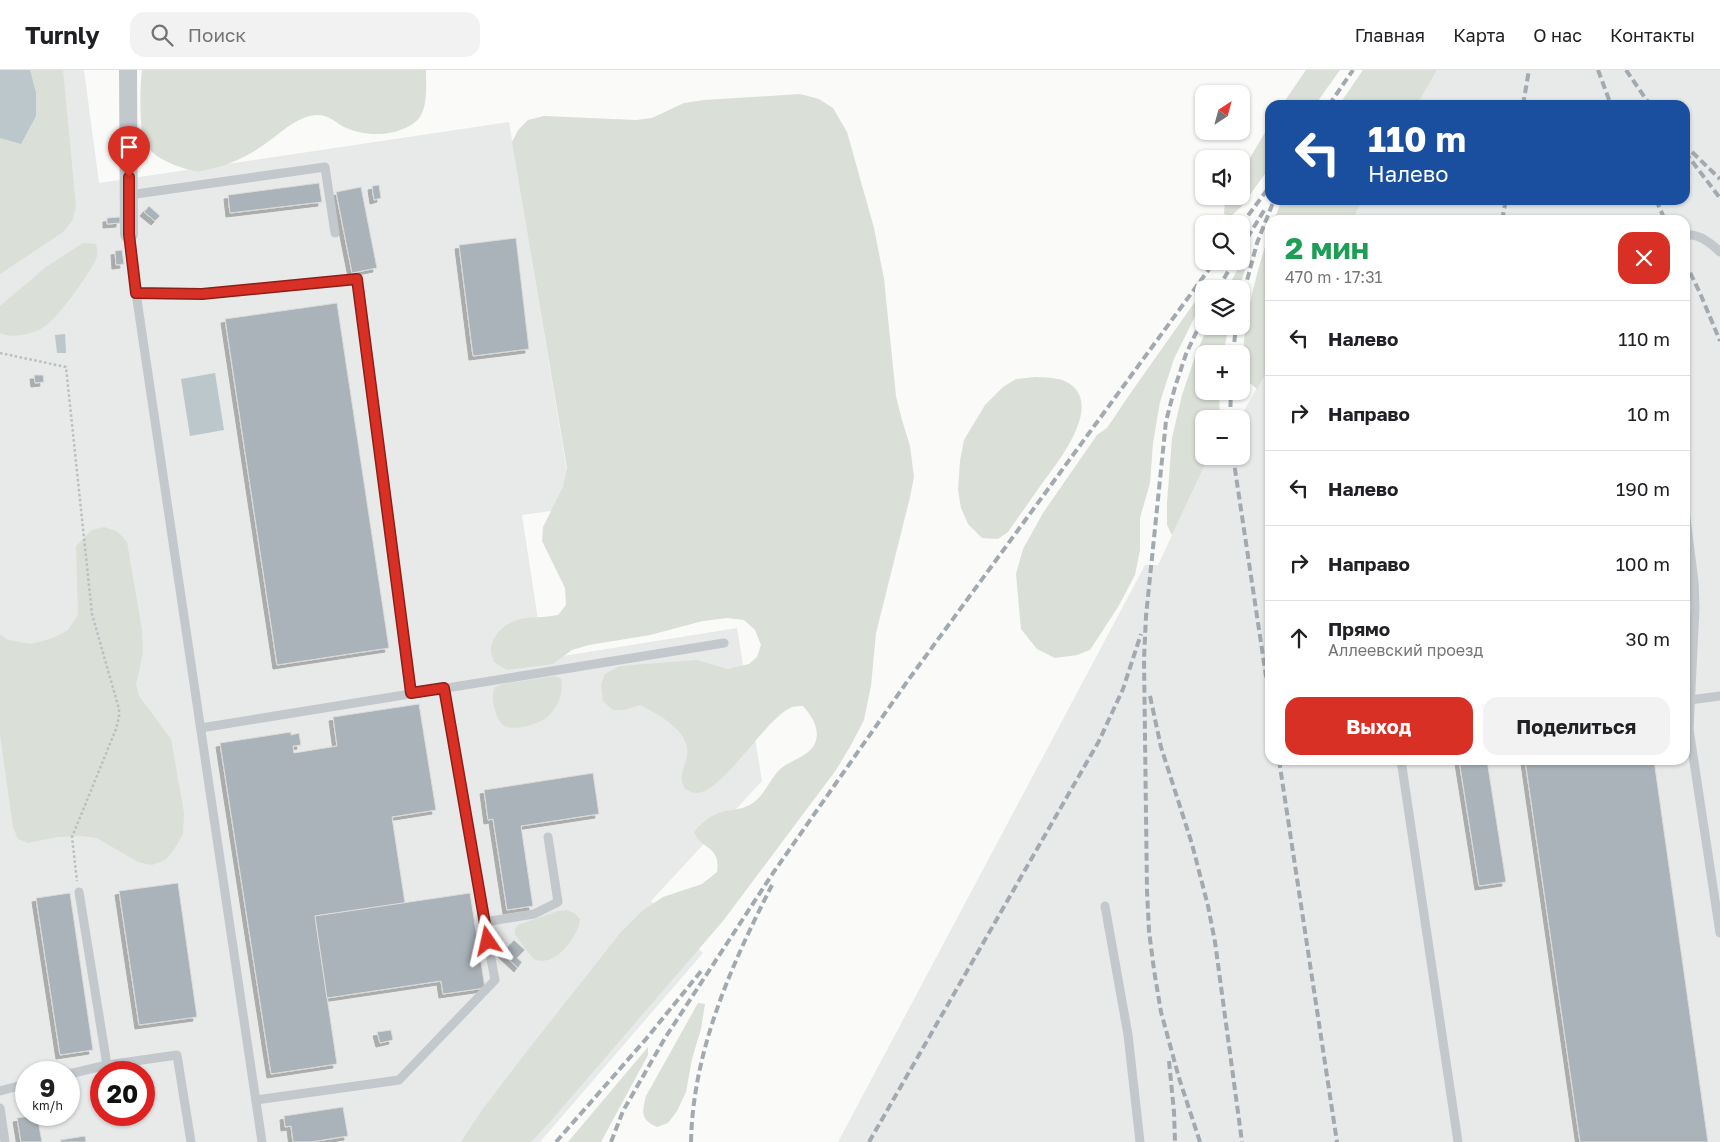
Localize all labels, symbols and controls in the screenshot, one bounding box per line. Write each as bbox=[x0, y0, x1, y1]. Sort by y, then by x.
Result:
search box bbox=[130, 12, 480, 57]
text: Turnly bbox=[25, 20, 100, 49]
icon: search bbox=[148, 21, 176, 49]
text: Поиск bbox=[188, 23, 246, 46]
text: Главная bbox=[1355, 24, 1425, 46]
text: Карта bbox=[1453, 24, 1505, 46]
text: О нас bbox=[1533, 24, 1582, 46]
text: Контакты bbox=[1610, 24, 1695, 46]
north arrow bbox=[1195, 85, 1250, 140]
map controls bbox=[1195, 85, 1250, 465]
text: 110 m bbox=[1368, 118, 1466, 160]
icon: left bbox=[1285, 120, 1350, 185]
pin bbox=[108, 126, 150, 177]
icon: arrive bbox=[115, 133, 143, 161]
button: sound bbox=[1195, 150, 1250, 205]
text: Налево bbox=[1368, 160, 1448, 187]
button: search bbox=[1195, 215, 1250, 270]
text: 2 мин bbox=[1285, 230, 1369, 266]
button: close bbox=[1618, 232, 1670, 284]
text: 470 m · 17:31 bbox=[1285, 267, 1382, 287]
button: layers bbox=[1195, 280, 1250, 335]
icon: left bbox=[1285, 324, 1313, 352]
text: Налево bbox=[1328, 327, 1398, 350]
text: 110 m bbox=[1618, 327, 1670, 350]
button: + bbox=[1195, 345, 1250, 400]
icon: right bbox=[1285, 399, 1313, 427]
text: Направо bbox=[1328, 402, 1410, 425]
text: 10 m bbox=[1627, 402, 1670, 425]
button: − bbox=[1195, 410, 1250, 465]
icon: left bbox=[1285, 474, 1313, 502]
text: Налево bbox=[1328, 477, 1398, 500]
text: 190 m bbox=[1616, 477, 1670, 500]
icon: right bbox=[1285, 549, 1313, 577]
text: Направо bbox=[1328, 552, 1410, 575]
text: 100 m bbox=[1616, 552, 1670, 575]
text: Прямо bbox=[1328, 617, 1390, 640]
icon: ahead bbox=[1285, 624, 1313, 652]
text: 30 m bbox=[1626, 627, 1670, 650]
text: Аллеевский проезд bbox=[1328, 640, 1483, 660]
button: Выход bbox=[1285, 697, 1473, 755]
button: Поделиться bbox=[1483, 697, 1670, 755]
position arrow bbox=[461, 914, 513, 966]
speed limit sign: 20 bbox=[90, 1061, 155, 1126]
text: 9 bbox=[40, 1072, 55, 1103]
text: km/h bbox=[32, 1098, 63, 1113]

